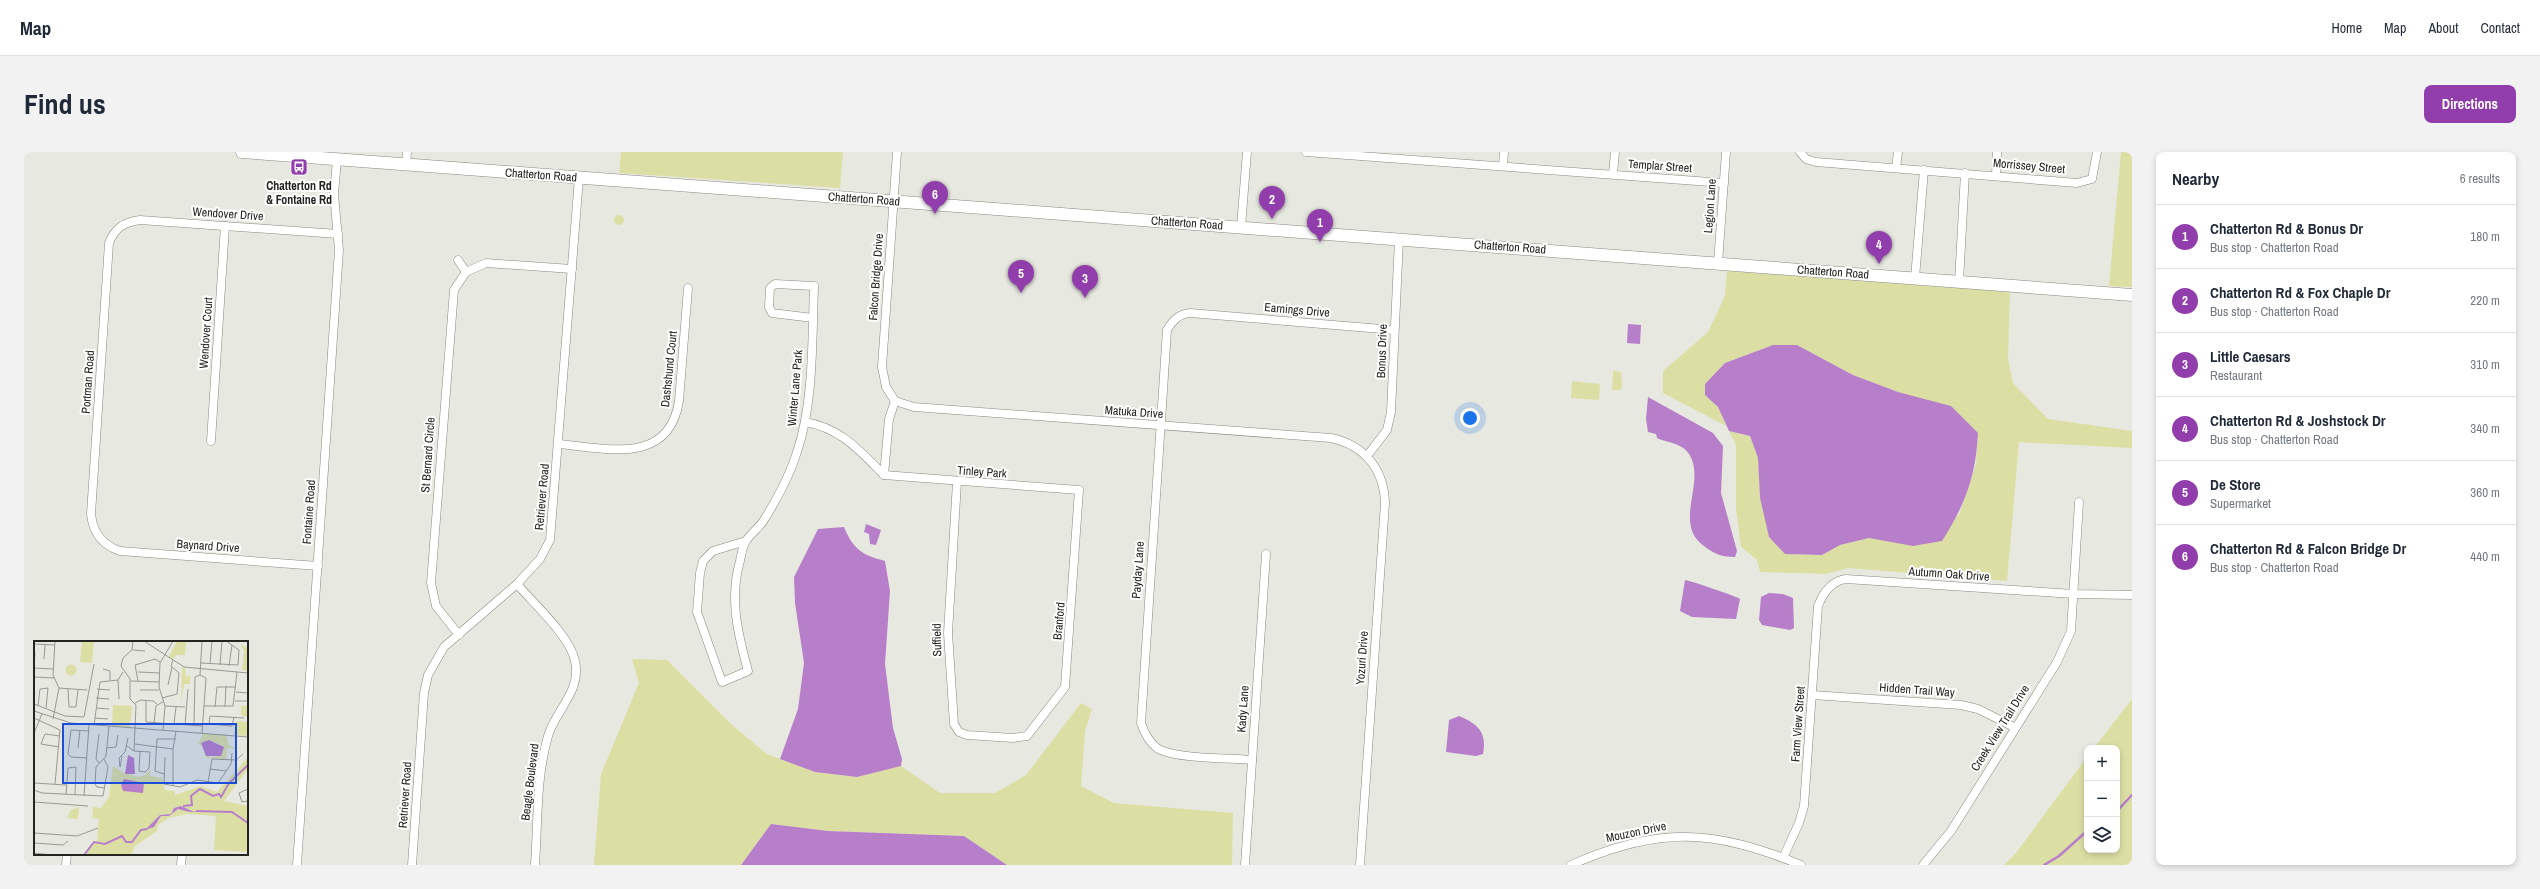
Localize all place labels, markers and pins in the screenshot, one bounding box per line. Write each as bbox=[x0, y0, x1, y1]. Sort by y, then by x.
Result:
bus stop icon: Chatterton Rd & Fontaine Rd bbox=[289, 157, 309, 177]
place label: Chatterton Rd & Fontaine Rd bbox=[266, 178, 332, 208]
pin: 6 bbox=[922, 181, 948, 214]
pin: 2 bbox=[1259, 186, 1285, 219]
pin: 1 bbox=[1307, 209, 1333, 242]
pin: 4 bbox=[1866, 231, 1892, 264]
pin: 5 bbox=[1008, 260, 1034, 293]
pin: 3 bbox=[1072, 265, 1098, 298]

